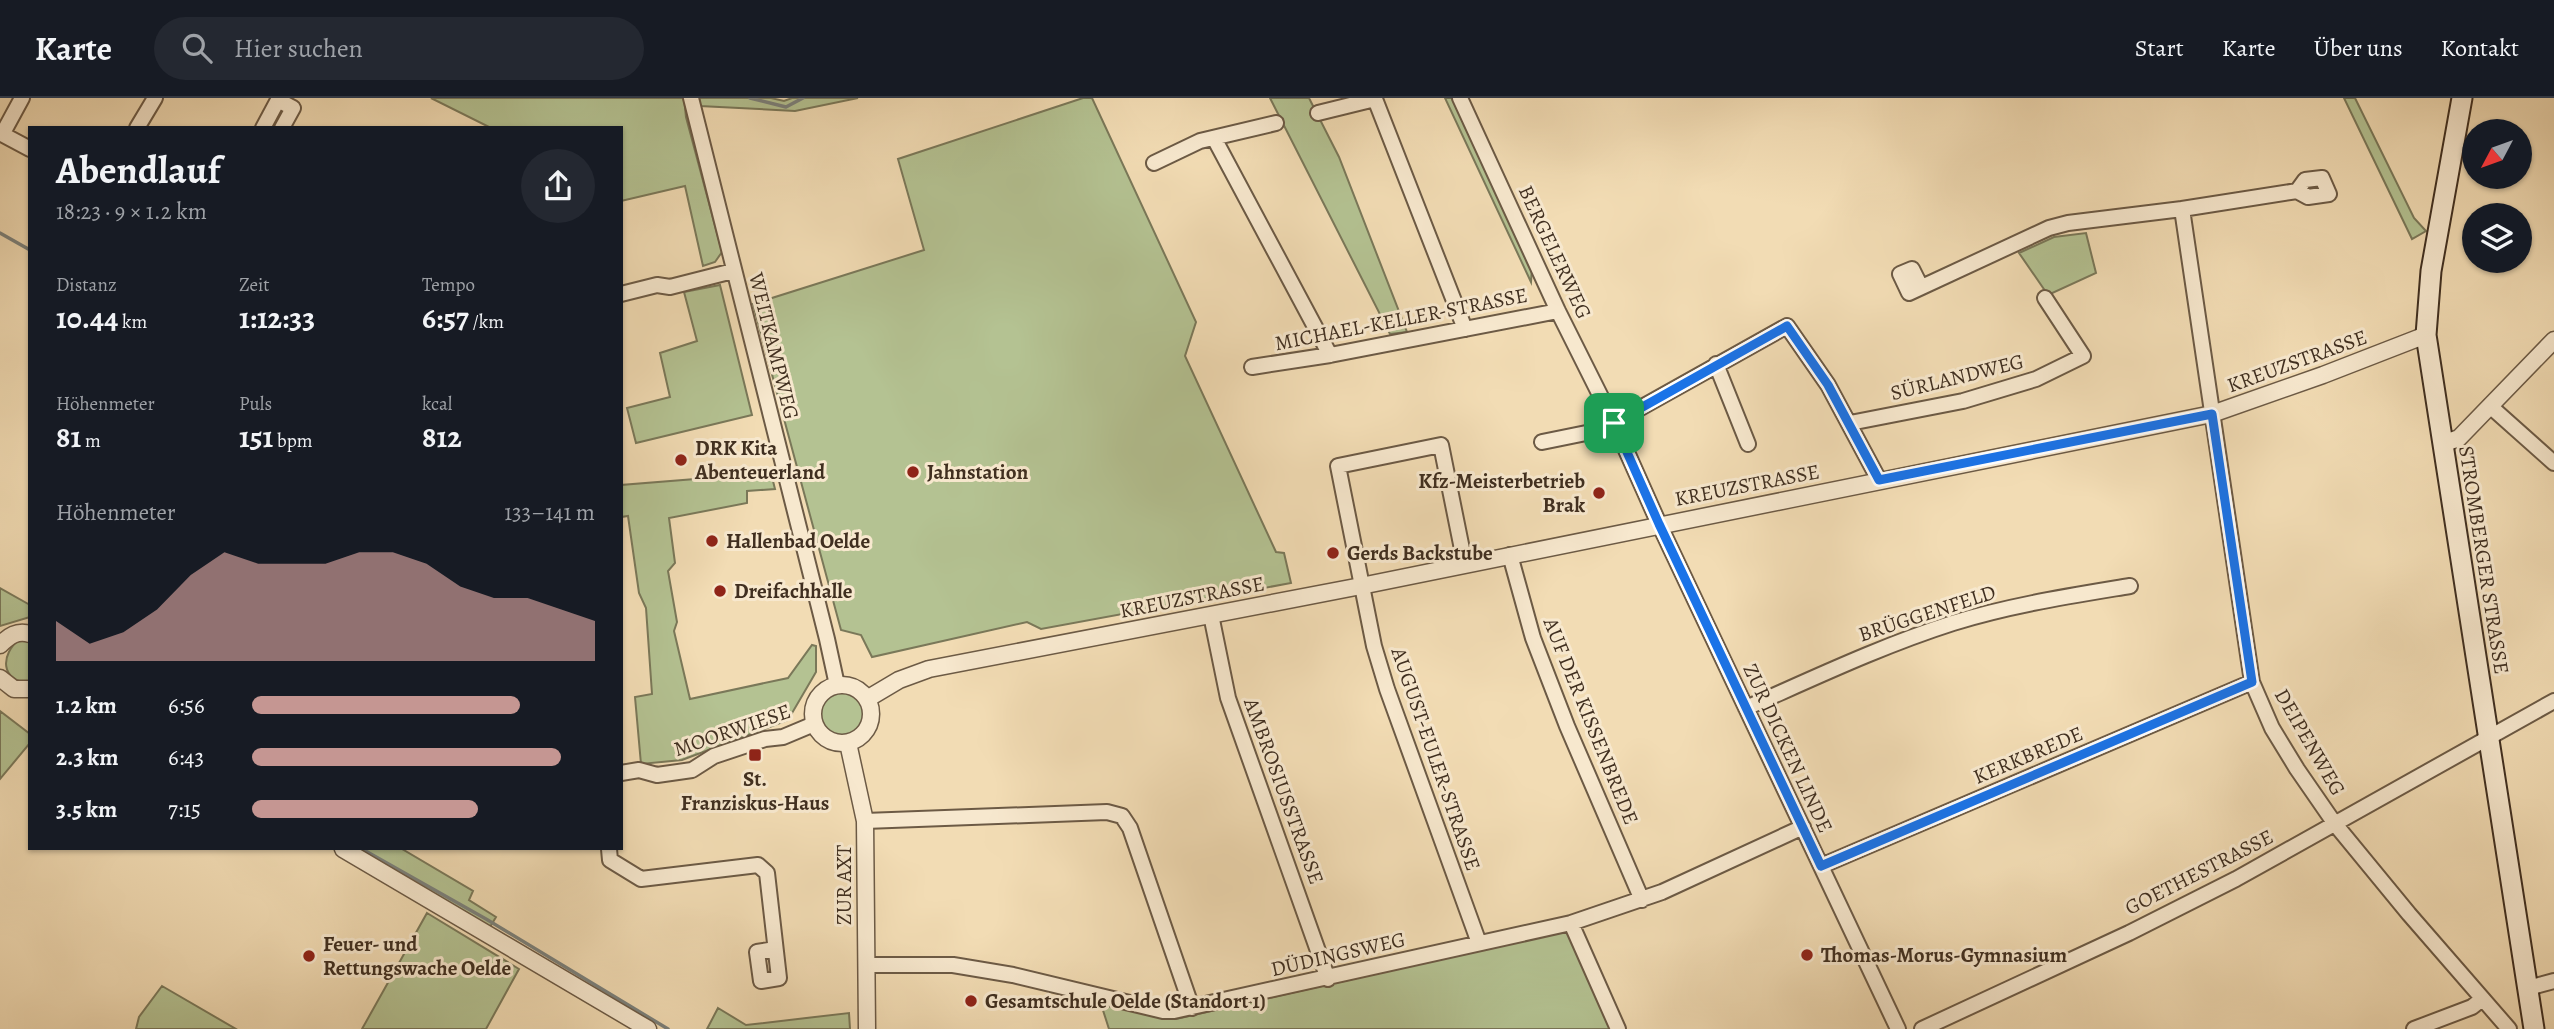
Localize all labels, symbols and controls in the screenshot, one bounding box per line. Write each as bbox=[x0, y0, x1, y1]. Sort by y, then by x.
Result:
search box bbox=[154, 17, 644, 80]
text: Karte bbox=[35, 26, 112, 71]
icon: search bbox=[178, 29, 216, 67]
text: Hier suchen bbox=[234, 31, 363, 66]
text: Start bbox=[2135, 32, 2184, 64]
text: Karte bbox=[2222, 32, 2276, 64]
text: Über uns bbox=[2314, 32, 2403, 64]
text: Kontakt bbox=[2441, 32, 2519, 64]
north arrow bbox=[2462, 119, 2532, 189]
map controls bbox=[2462, 119, 2532, 273]
text: Abendlauf bbox=[56, 144, 220, 196]
button: share bbox=[521, 149, 595, 223]
street label: BERGELERWEG bbox=[1512, 181, 1598, 323]
text: 18:23 · 9 × 1.2 km bbox=[56, 196, 207, 227]
button: layers bbox=[2462, 203, 2532, 273]
street label: WEITKAMPWEG bbox=[742, 269, 806, 422]
text: Distanz bbox=[56, 272, 117, 298]
text: Zeit bbox=[239, 272, 270, 298]
text: Tempo bbox=[422, 272, 475, 298]
street label: MICHAEL-KELLER-STRASSE bbox=[1272, 281, 1530, 357]
text: 10.44 bbox=[56, 298, 118, 338]
text: 1:12:33 bbox=[239, 298, 315, 338]
text: 6:57 bbox=[422, 298, 469, 338]
text: km bbox=[118, 309, 147, 335]
text: /km bbox=[469, 309, 504, 335]
street label: KREUZSTRASSE bbox=[2223, 323, 2371, 399]
street label: SÜRLANDWEG bbox=[1887, 347, 2027, 407]
text: Höhenmeter bbox=[56, 391, 155, 417]
text: Puls bbox=[239, 391, 272, 417]
text: kcal bbox=[422, 391, 452, 417]
pin bbox=[1584, 393, 1644, 453]
icon: arrive bbox=[1595, 404, 1633, 442]
text: 81 bbox=[56, 417, 81, 457]
text: 151 bbox=[239, 417, 273, 457]
text: 812 bbox=[422, 417, 462, 457]
text: m bbox=[81, 428, 101, 454]
text: bpm bbox=[273, 428, 313, 454]
place label: DRK Kita Abenteuerland bbox=[694, 434, 826, 486]
street label: STROMBERGER STRASSE bbox=[2452, 444, 2516, 676]
marker: DRK Kita Abenteuerland bbox=[673, 452, 689, 468]
street label: KREUZSTRASSE bbox=[1672, 457, 1822, 513]
place label: Jahnstation bbox=[927, 458, 1029, 486]
marker: Jahnstation bbox=[905, 464, 921, 480]
place label: Kfz-Meisterbetrieb Brak bbox=[1418, 467, 1585, 519]
marker: Kfz-Meisterbetrieb Brak bbox=[1591, 485, 1607, 501]
text: Höhenmeter bbox=[56, 497, 176, 528]
text: 133–141 m bbox=[504, 497, 595, 528]
place label: Hallenbad Oelde bbox=[726, 527, 870, 555]
marker: Hallenbad Oelde bbox=[704, 533, 720, 549]
place label: Gerds Backstube bbox=[1347, 539, 1493, 567]
marker: Gerds Backstube bbox=[1325, 545, 1341, 561]
street label: KREUZSTRASSE bbox=[1117, 569, 1267, 625]
place label: Dreifachhalle bbox=[734, 577, 853, 605]
street label: BRÜGGENFELD bbox=[1855, 578, 1999, 648]
marker: Dreifachhalle bbox=[712, 583, 728, 599]
street label: AUF DER KISSENBREDE bbox=[1536, 612, 1645, 829]
street label: AUGUST-EULER-STRASSE bbox=[1384, 643, 1487, 874]
street label: ZUR DICKEN LINDE bbox=[1737, 659, 1839, 837]
street label: DEIPENWEG bbox=[2268, 683, 2352, 801]
text: 1.2 km bbox=[56, 690, 117, 721]
text: 6:56 bbox=[168, 690, 205, 721]
street label: AMBROSIUSSTRASSE bbox=[1237, 693, 1331, 888]
street label: MOORWIESE bbox=[670, 697, 794, 763]
street label: KERKBREDE bbox=[1969, 719, 2087, 791]
text: 2.3 km bbox=[56, 742, 119, 773]
text: 6:43 bbox=[168, 742, 204, 773]
marker: St. Franziskus-Haus bbox=[747, 747, 763, 763]
place label: St. Franziskus-Haus bbox=[681, 765, 829, 817]
text: 3.5 km bbox=[56, 794, 117, 825]
text: 7:15 bbox=[168, 794, 201, 825]
street label: GOETHESTRASSE bbox=[2120, 823, 2278, 921]
street label: ZUR AXT bbox=[830, 844, 858, 925]
street label: DÜDINGSWEG bbox=[1268, 925, 1408, 983]
place label: Feuer- und Rettungswache Oelde bbox=[323, 930, 512, 982]
place label: Thomas-Morus-Gymnasium bbox=[1821, 941, 2068, 969]
marker: Thomas-Morus-Gymnasium bbox=[1799, 947, 1815, 963]
marker: Feuer- und Rettungswache Oelde bbox=[301, 948, 317, 964]
place label: Gesamtschule Oelde (Standort 1) bbox=[985, 987, 1266, 1015]
marker: Gesamtschule Oelde (Standort 1) bbox=[963, 993, 979, 1009]

